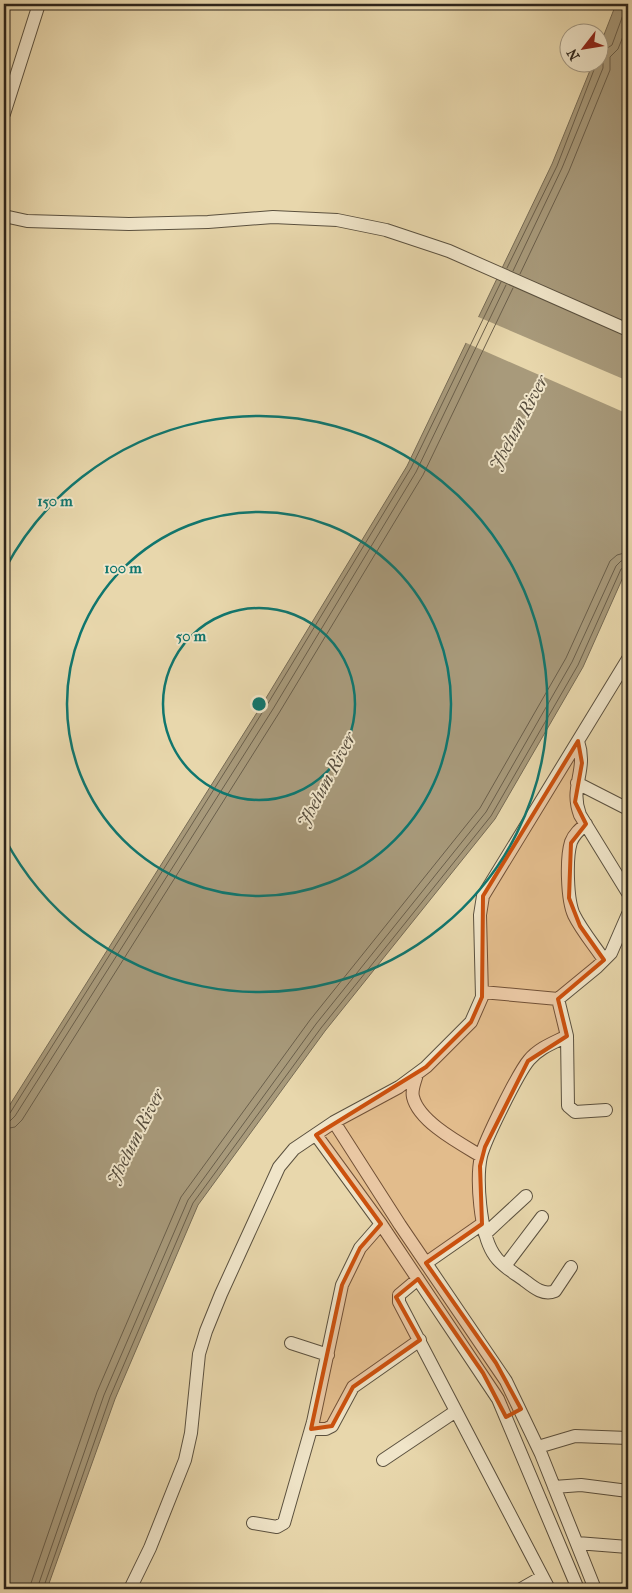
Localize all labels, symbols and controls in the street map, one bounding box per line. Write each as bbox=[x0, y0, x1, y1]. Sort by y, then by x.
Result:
north arrow bbox=[560, 22, 610, 72]
text: N bbox=[563, 45, 583, 63]
water label: Jhelum River bbox=[485, 370, 554, 474]
text: 150 m bbox=[37, 492, 73, 510]
text: 100 m bbox=[104, 559, 142, 577]
text: 50 m bbox=[176, 627, 207, 645]
centre of rings bbox=[250, 695, 268, 713]
water label: Jhelum River bbox=[293, 727, 362, 831]
water label: Jhelum River bbox=[103, 1084, 170, 1188]

